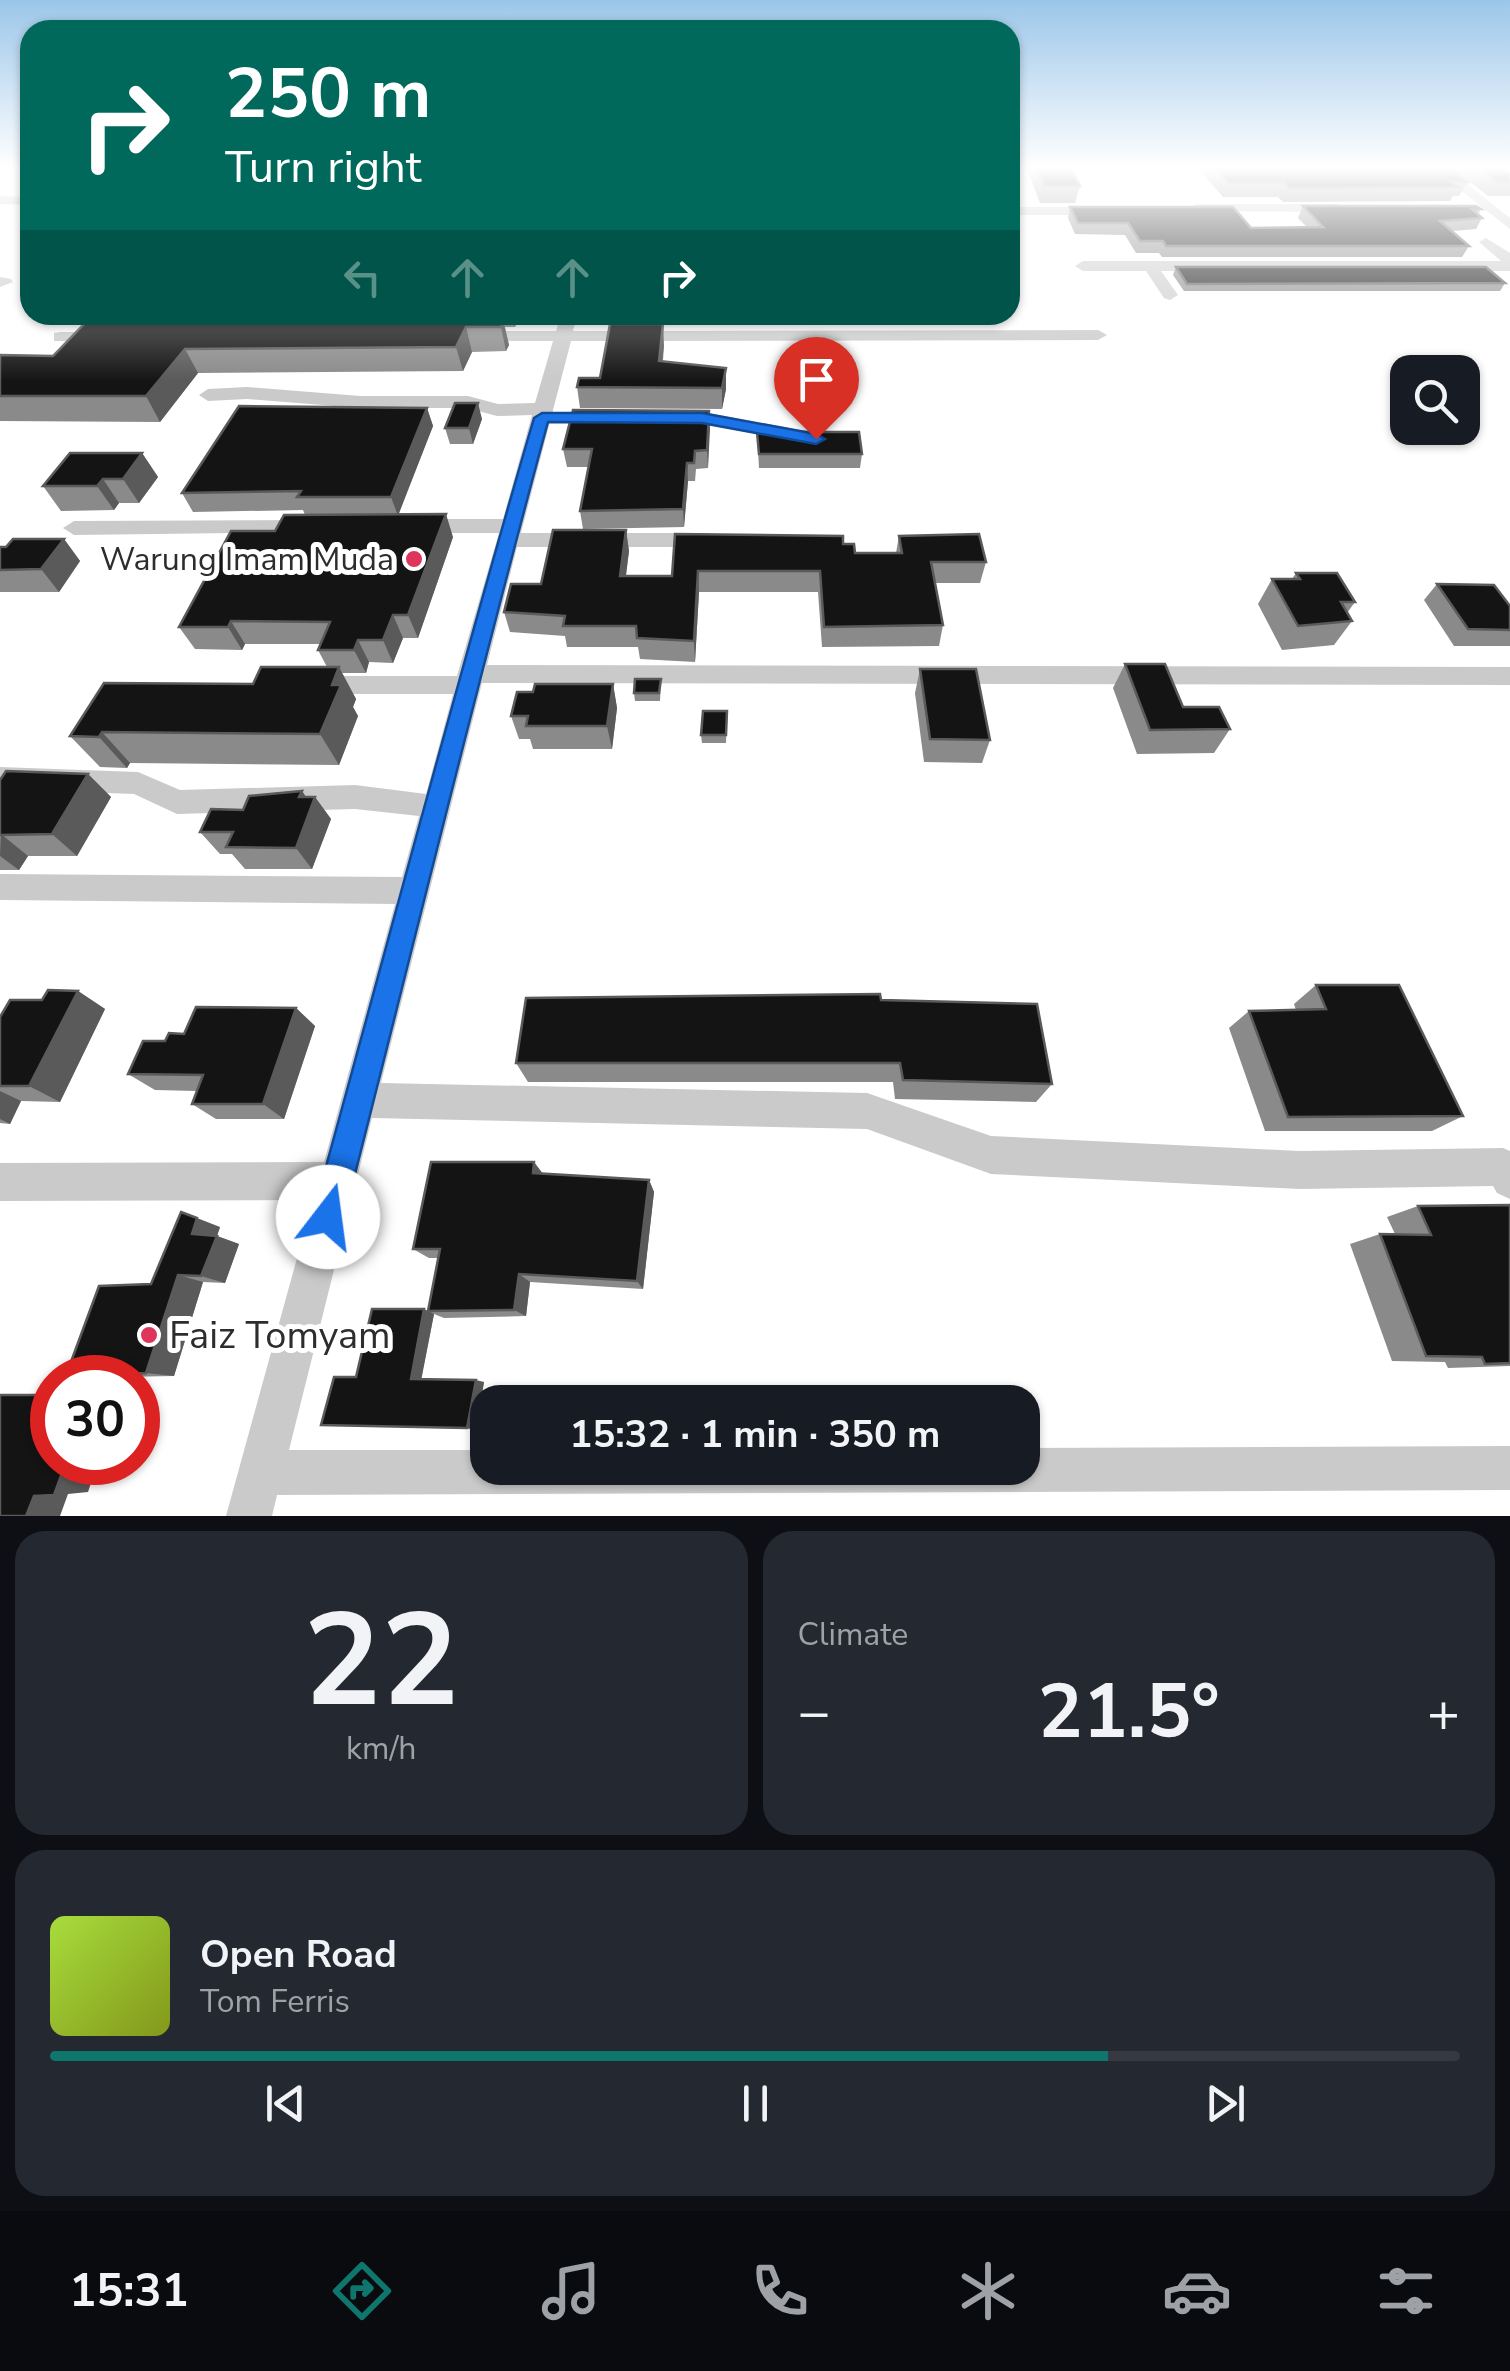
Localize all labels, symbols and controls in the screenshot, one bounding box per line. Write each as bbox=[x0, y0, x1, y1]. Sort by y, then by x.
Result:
text: 250 m bbox=[225, 46, 431, 142]
icon: right bbox=[60, 60, 190, 190]
text: Turn right bbox=[225, 137, 422, 198]
icon: left bbox=[335, 250, 390, 305]
icon: ahead bbox=[440, 250, 495, 305]
icon: ahead bbox=[545, 250, 600, 305]
icon: right bbox=[650, 250, 705, 305]
pin bbox=[774, 337, 859, 440]
icon: arrive bbox=[789, 352, 844, 407]
map controls bbox=[1390, 355, 1480, 445]
button: search bbox=[1390, 355, 1480, 445]
place label: Warung Imam Muda bbox=[100, 538, 394, 581]
marker: Warung Imam Muda bbox=[403, 548, 425, 570]
position arrow bbox=[276, 1165, 380, 1269]
place label: Faiz Tomyam bbox=[169, 1310, 391, 1361]
marker: Faiz Tomyam bbox=[138, 1324, 160, 1346]
speed limit sign: 30 bbox=[30, 1355, 160, 1485]
text: 15:32 · 1 min · 350 m bbox=[570, 1409, 940, 1460]
text: 22 bbox=[303, 1573, 459, 1750]
text: Climate bbox=[798, 1613, 908, 1656]
text: 21.5° bbox=[1038, 1661, 1220, 1763]
text: − bbox=[798, 1675, 831, 1750]
text: + bbox=[1427, 1675, 1460, 1750]
text: km/h bbox=[346, 1727, 417, 1770]
text: Open Road bbox=[200, 1929, 397, 1980]
text: Tom Ferris bbox=[200, 1980, 350, 2023]
icon: previous bbox=[258, 2076, 313, 2131]
icon: pause bbox=[728, 2076, 783, 2131]
icon: next bbox=[1198, 2076, 1253, 2131]
icon: directions bbox=[327, 2256, 397, 2326]
icon: music bbox=[536, 2256, 606, 2326]
icon: phone bbox=[745, 2256, 815, 2326]
icon: climate bbox=[953, 2256, 1023, 2326]
icon: car bbox=[1162, 2256, 1232, 2326]
icon: filters bbox=[1371, 2256, 1441, 2326]
text: 15:31 bbox=[69, 2261, 189, 2322]

